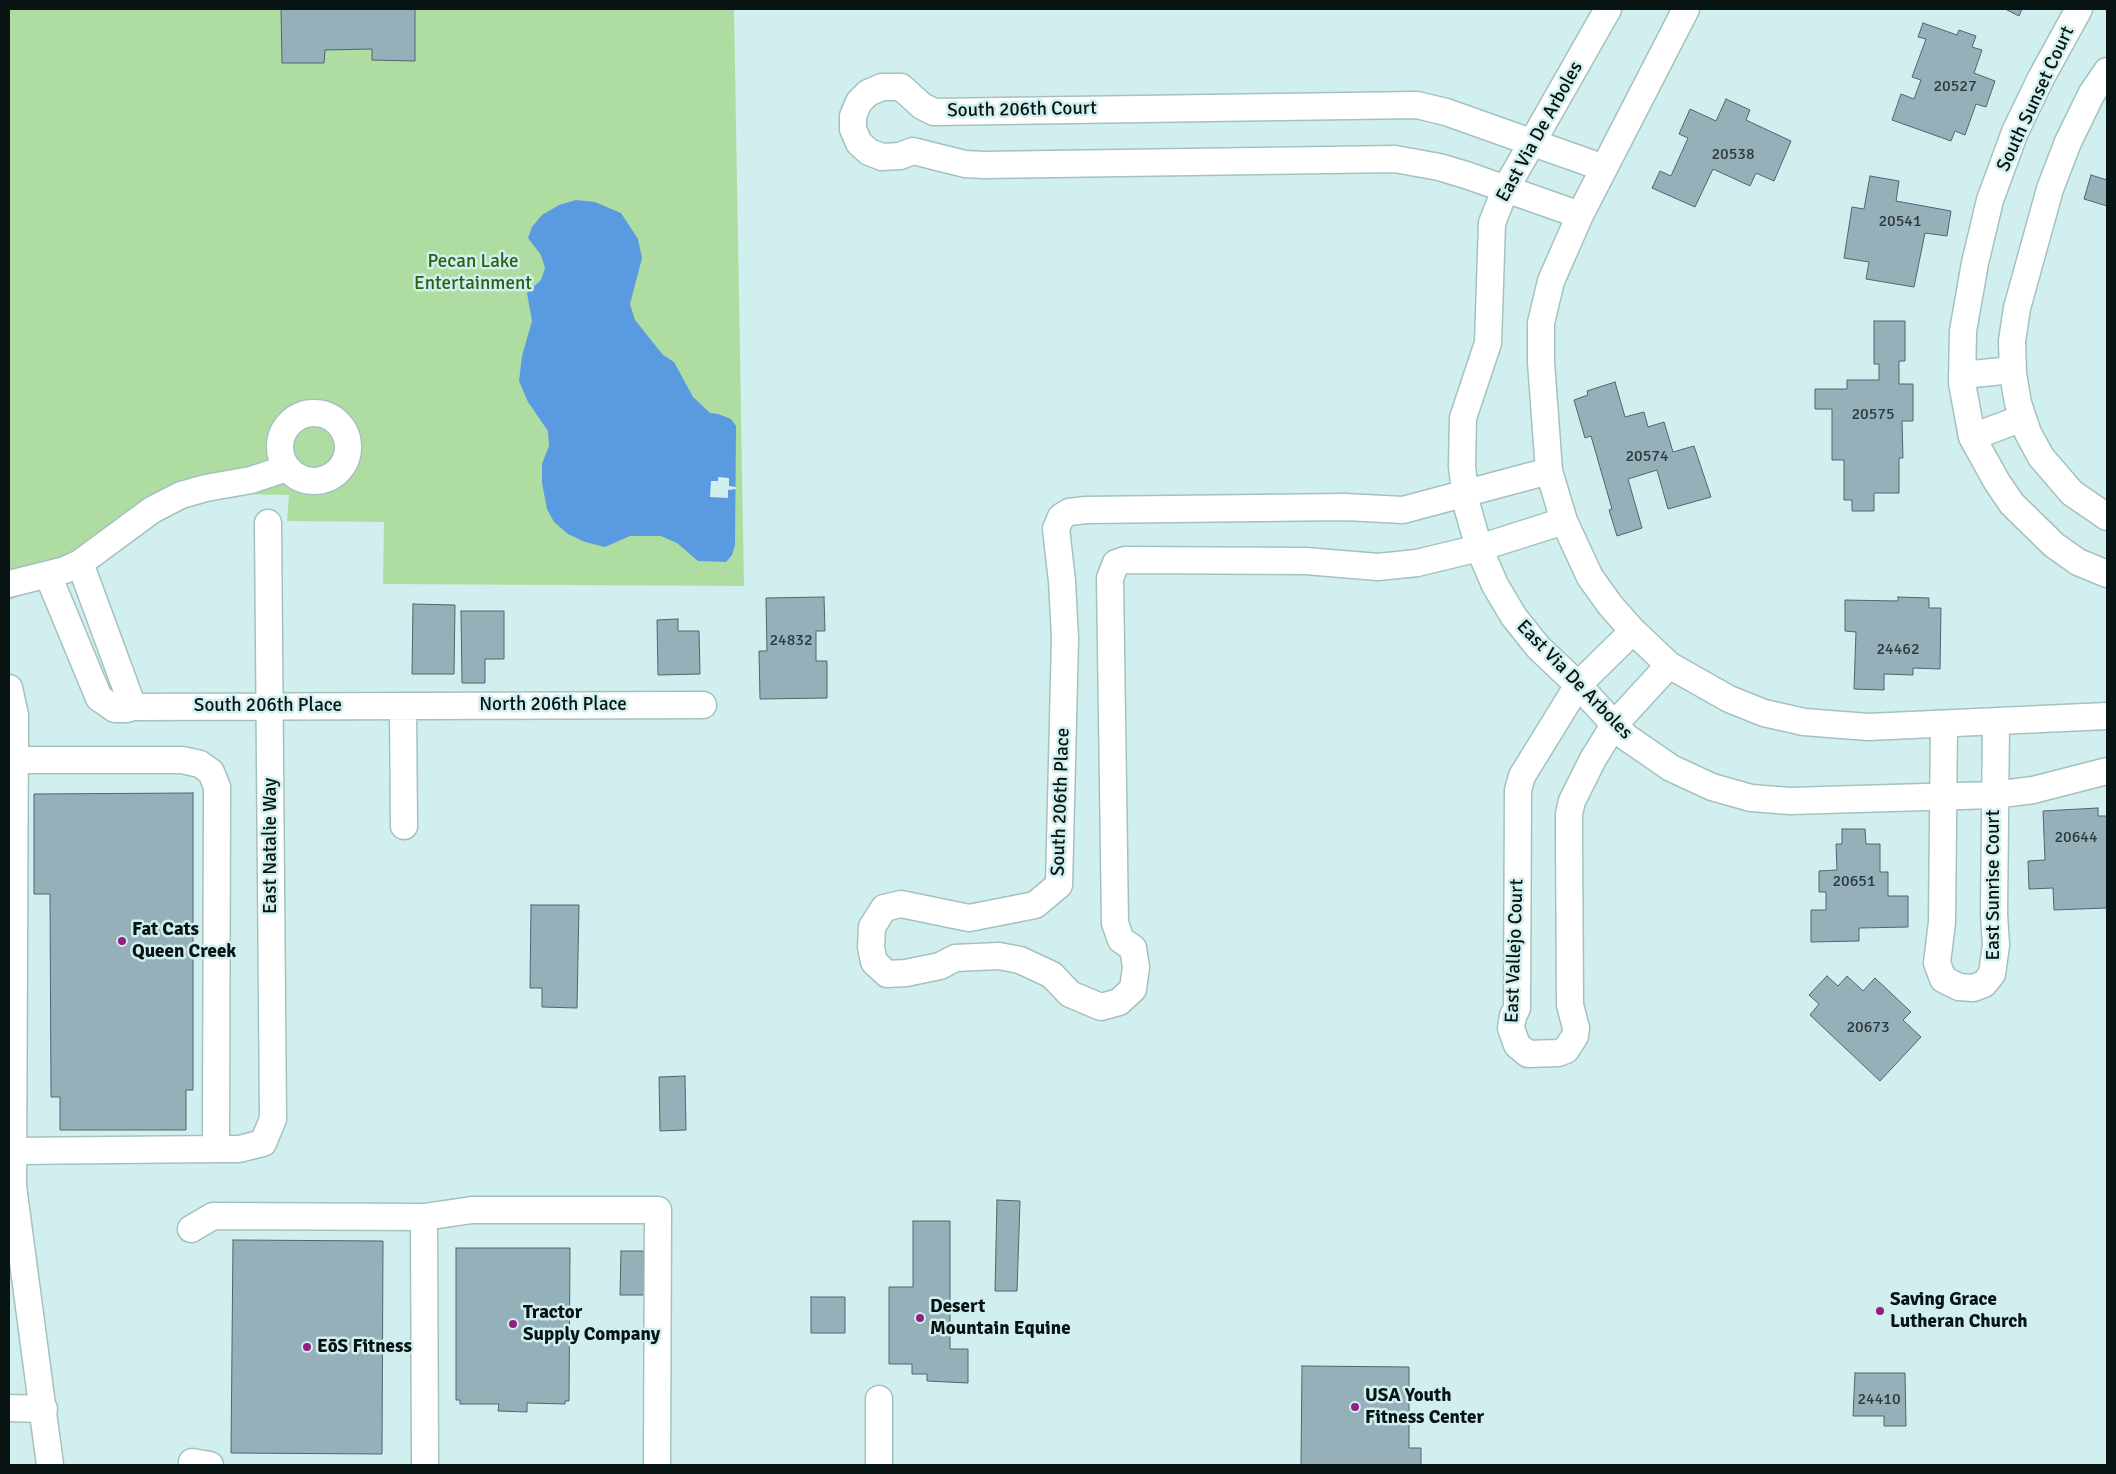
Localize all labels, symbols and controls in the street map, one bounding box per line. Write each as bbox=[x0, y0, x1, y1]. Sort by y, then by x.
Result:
street label: South Sunset Court bbox=[1992, 23, 2080, 175]
street label: East Via De Arboles bbox=[1492, 58, 1588, 206]
house number: 20527 bbox=[1933, 77, 1977, 97]
street label: South 206th Court bbox=[947, 97, 1097, 123]
house number: 20538 bbox=[1711, 145, 1755, 165]
house number: 20541 bbox=[1878, 212, 1922, 232]
park label: Pecan Lake Entertainment bbox=[414, 251, 532, 295]
house number: 20575 bbox=[1851, 405, 1895, 425]
house number: 20574 bbox=[1625, 447, 1669, 467]
street label: East Via De Arboles bbox=[1511, 616, 1637, 744]
house number: 24832 bbox=[769, 631, 813, 651]
house number: 24462 bbox=[1876, 640, 1920, 660]
street label: North 206th Place bbox=[479, 694, 627, 716]
street label: South 206th Place bbox=[194, 695, 342, 717]
street label: South 206th Place bbox=[1047, 728, 1075, 876]
street label: East Natalie Way bbox=[260, 778, 282, 914]
street label: East Sunrise Court bbox=[1983, 810, 2005, 960]
house number: 20644 bbox=[2054, 828, 2098, 848]
house number: 20651 bbox=[1832, 872, 1876, 892]
street label: East Vallejo Court bbox=[1501, 878, 1529, 1024]
place label: Fat Cats Queen Creek bbox=[132, 919, 236, 963]
marker: Fat Cats Queen Creek bbox=[116, 935, 128, 947]
house number: 20673 bbox=[1846, 1018, 1890, 1038]
place label: Saving Grace Lutheran Church bbox=[1890, 1289, 2028, 1333]
place label: Desert Mountain Equine bbox=[930, 1296, 1071, 1340]
place label: Tractor Supply Company bbox=[523, 1302, 660, 1346]
marker: Saving Grace Lutheran Church bbox=[1874, 1305, 1886, 1317]
marker: Desert Mountain Equine bbox=[914, 1312, 926, 1324]
marker: Tractor Supply Company bbox=[507, 1318, 519, 1330]
place label: EōS Fitness bbox=[317, 1336, 412, 1358]
marker: EōS Fitness bbox=[301, 1341, 313, 1353]
place label: USA Youth Fitness Center bbox=[1365, 1385, 1484, 1429]
house number: 24410 bbox=[1857, 1390, 1901, 1410]
marker: USA Youth Fitness Center bbox=[1349, 1401, 1361, 1413]

